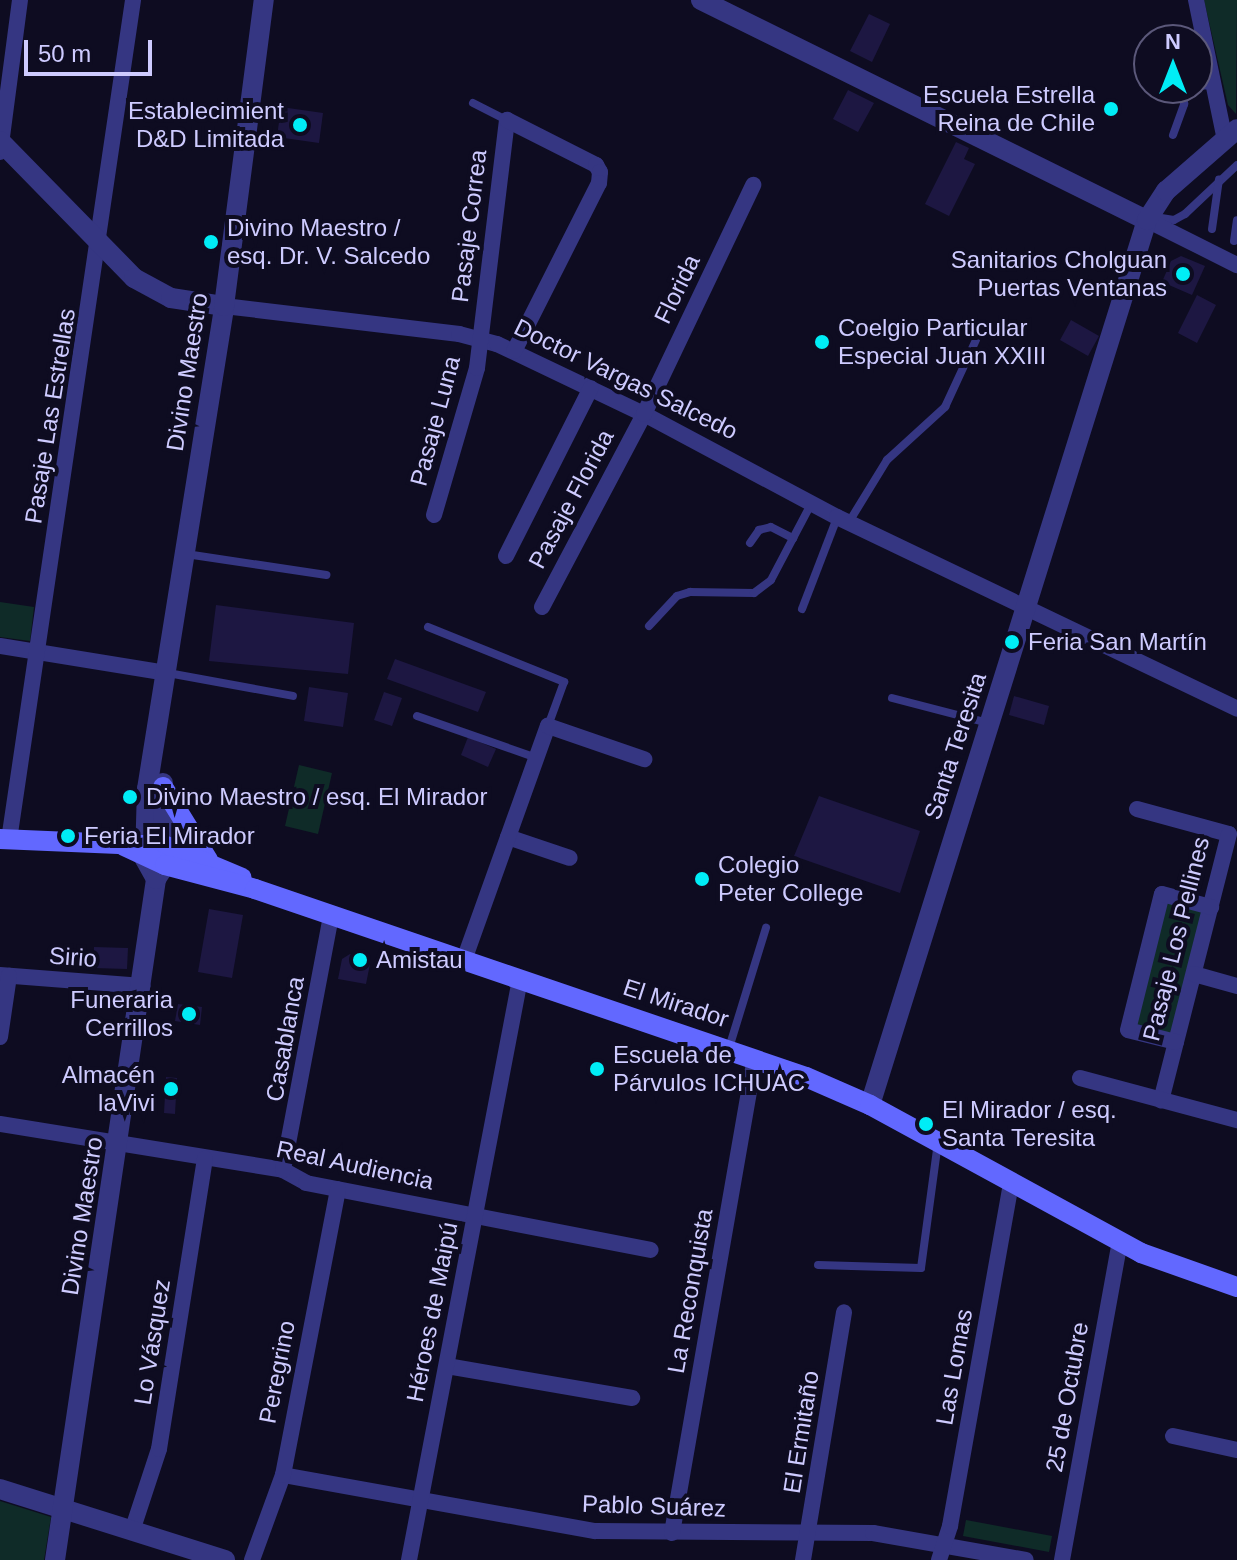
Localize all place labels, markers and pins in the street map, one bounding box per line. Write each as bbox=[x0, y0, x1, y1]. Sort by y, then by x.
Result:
place label: Escuela Estrella Reina de Chile bbox=[923, 81, 1095, 137]
place label: Establecimient D&D Limitada bbox=[128, 97, 284, 153]
marker: Escuela Estrella Reina de Chile bbox=[1102, 100, 1120, 118]
marker: Establecimient D&D Limitada bbox=[291, 116, 309, 134]
place label: Divino Maestro / esq. Dr. V. Salcedo bbox=[227, 214, 430, 270]
marker: Divino Maestro / esq. Dr. V. Salcedo bbox=[202, 233, 220, 251]
place label: Sanitarios Cholguan Puertas Ventanas bbox=[951, 246, 1167, 302]
marker: Sanitarios Cholguan Puertas Ventanas bbox=[1174, 265, 1192, 283]
place label: Coelgio Particular Especial Juan XXIII bbox=[838, 314, 1046, 370]
marker: Coelgio Particular Especial Juan XXIII bbox=[813, 333, 831, 351]
place label: Feria San Martín bbox=[1028, 628, 1207, 656]
marker: Feria San Martín bbox=[1003, 633, 1021, 651]
place label: Divino Maestro / esq. El Mirador bbox=[146, 783, 487, 811]
marker: Divino Maestro / esq. El Mirador bbox=[121, 788, 139, 806]
place label: Feria El Mirador bbox=[84, 822, 255, 850]
marker: Feria El Mirador bbox=[59, 827, 77, 845]
place label: Colegio Peter College bbox=[718, 851, 863, 907]
marker: Colegio Peter College bbox=[693, 870, 711, 888]
place label: Amistau bbox=[376, 946, 463, 974]
marker: Amistau bbox=[351, 951, 369, 969]
place label: Funeraria Cerrillos bbox=[70, 986, 173, 1042]
marker: Funeraria Cerrillos bbox=[180, 1005, 198, 1023]
place label: Escuela de Párvulos ICHUAC bbox=[613, 1041, 805, 1097]
marker: Escuela de Párvulos ICHUAC bbox=[588, 1060, 606, 1078]
place label: Almacén laVivi bbox=[62, 1061, 155, 1117]
marker: Almacén laVivi bbox=[162, 1080, 180, 1098]
place label: El Mirador / esq. Santa Teresita bbox=[942, 1096, 1117, 1152]
marker: El Mirador / esq. Santa Teresita bbox=[917, 1115, 935, 1133]

